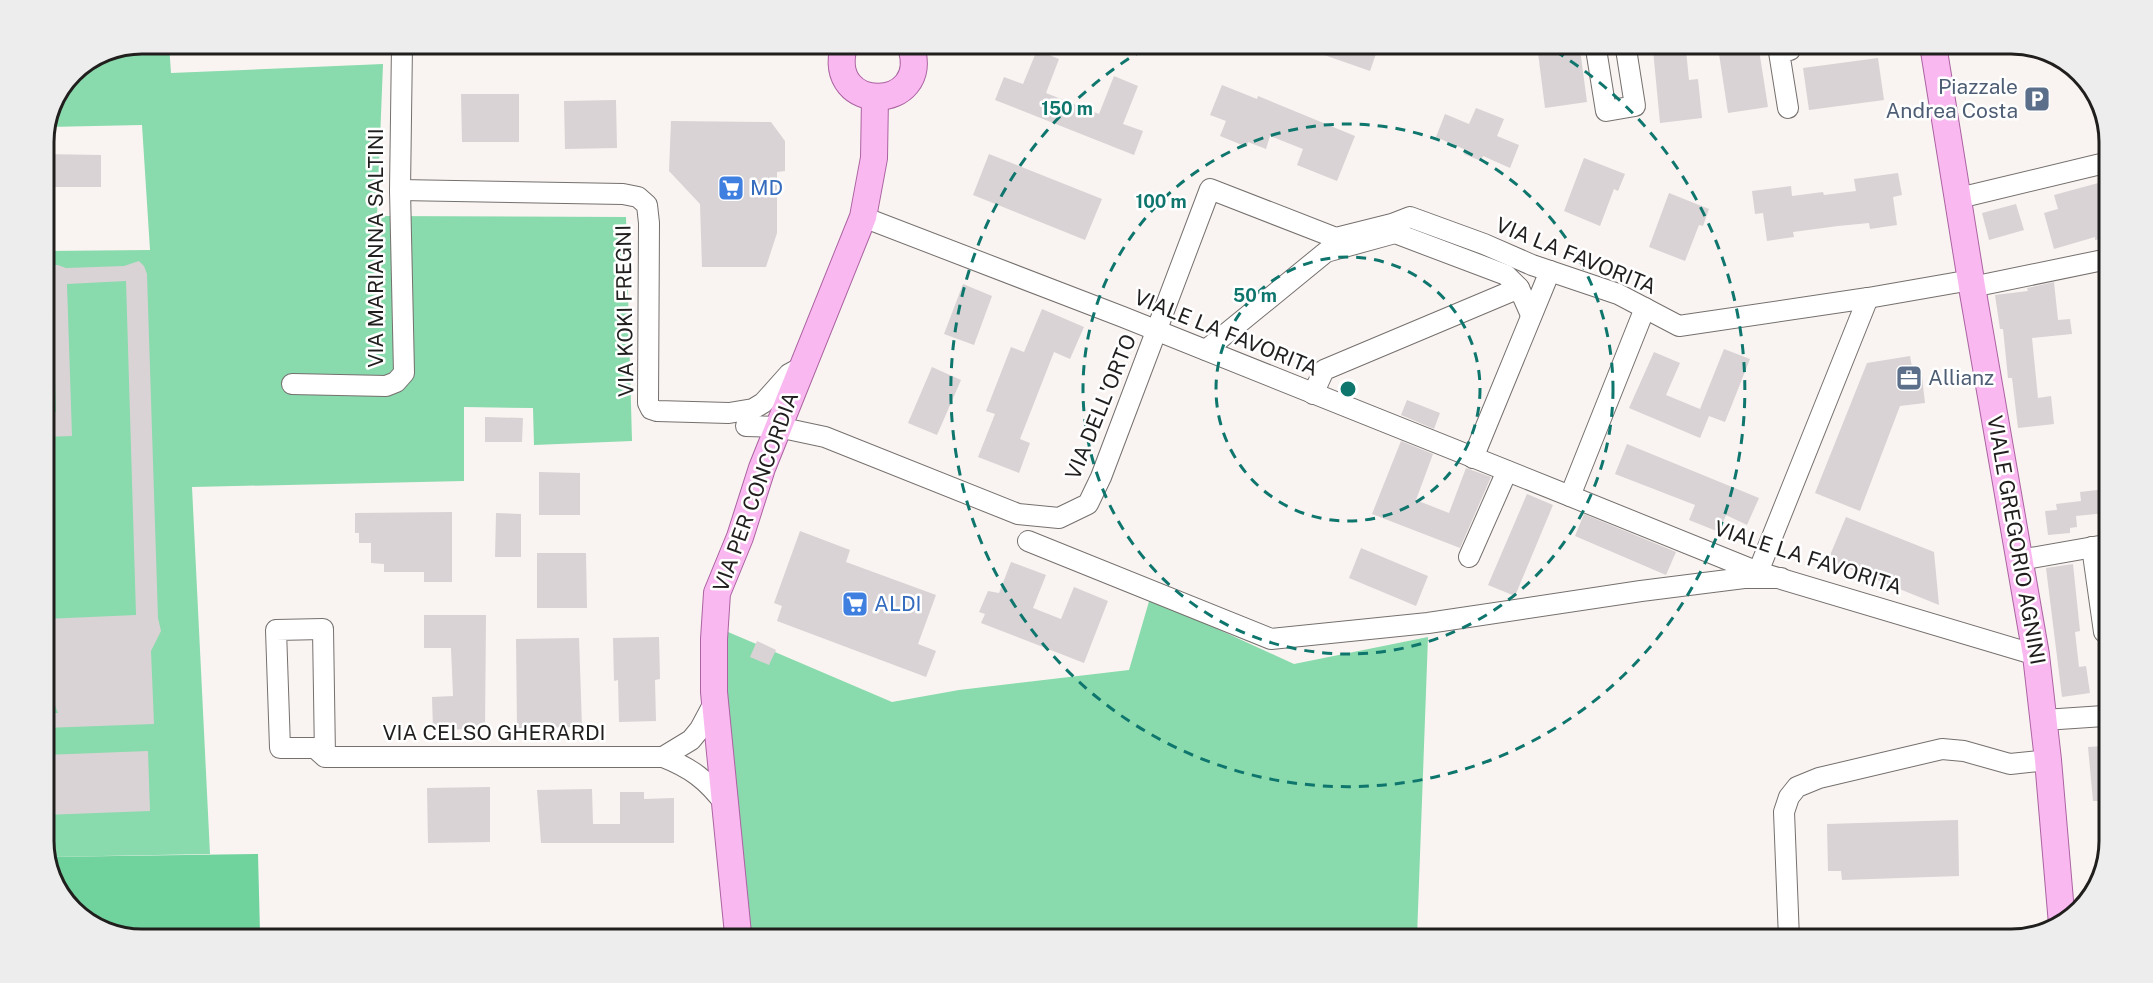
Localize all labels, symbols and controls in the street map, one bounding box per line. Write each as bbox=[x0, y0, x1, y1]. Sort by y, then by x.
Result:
place label: Piazzale Andrea Costa bbox=[1885, 74, 2018, 123]
parking icon: Piazzale Andrea Costa bbox=[2022, 84, 2052, 114]
text: 150 m bbox=[1041, 98, 1093, 119]
street label: VIA MARIANNA SALTINI bbox=[363, 128, 388, 368]
supermarket icon: MD bbox=[716, 173, 746, 203]
place label: MD bbox=[750, 175, 783, 200]
text: 100 m bbox=[1135, 191, 1187, 212]
street label: VIA LA FAVORITA bbox=[1492, 212, 1660, 299]
street label: VIA KOKI FREGNI bbox=[611, 225, 638, 397]
street label: VIALE LA FAVORITA bbox=[1131, 284, 1322, 381]
text: 50 m bbox=[1233, 285, 1277, 306]
street label: VIA DELL'ORTO bbox=[1060, 331, 1141, 483]
office icon: Allianz bbox=[1894, 363, 1924, 393]
place label: Allianz bbox=[1928, 365, 1994, 390]
centre of rings bbox=[1338, 379, 1358, 399]
street label: VIA PER CONCORDIA bbox=[708, 388, 803, 595]
street label: VIALE GREGORIO AGNINI bbox=[1982, 413, 2051, 666]
street label: VIALE LA FAVORITA bbox=[1711, 515, 1905, 600]
supermarket icon: ALDI bbox=[840, 589, 870, 619]
place label: ALDI bbox=[874, 591, 922, 616]
street label: VIA CELSO GHERARDI bbox=[383, 720, 605, 745]

